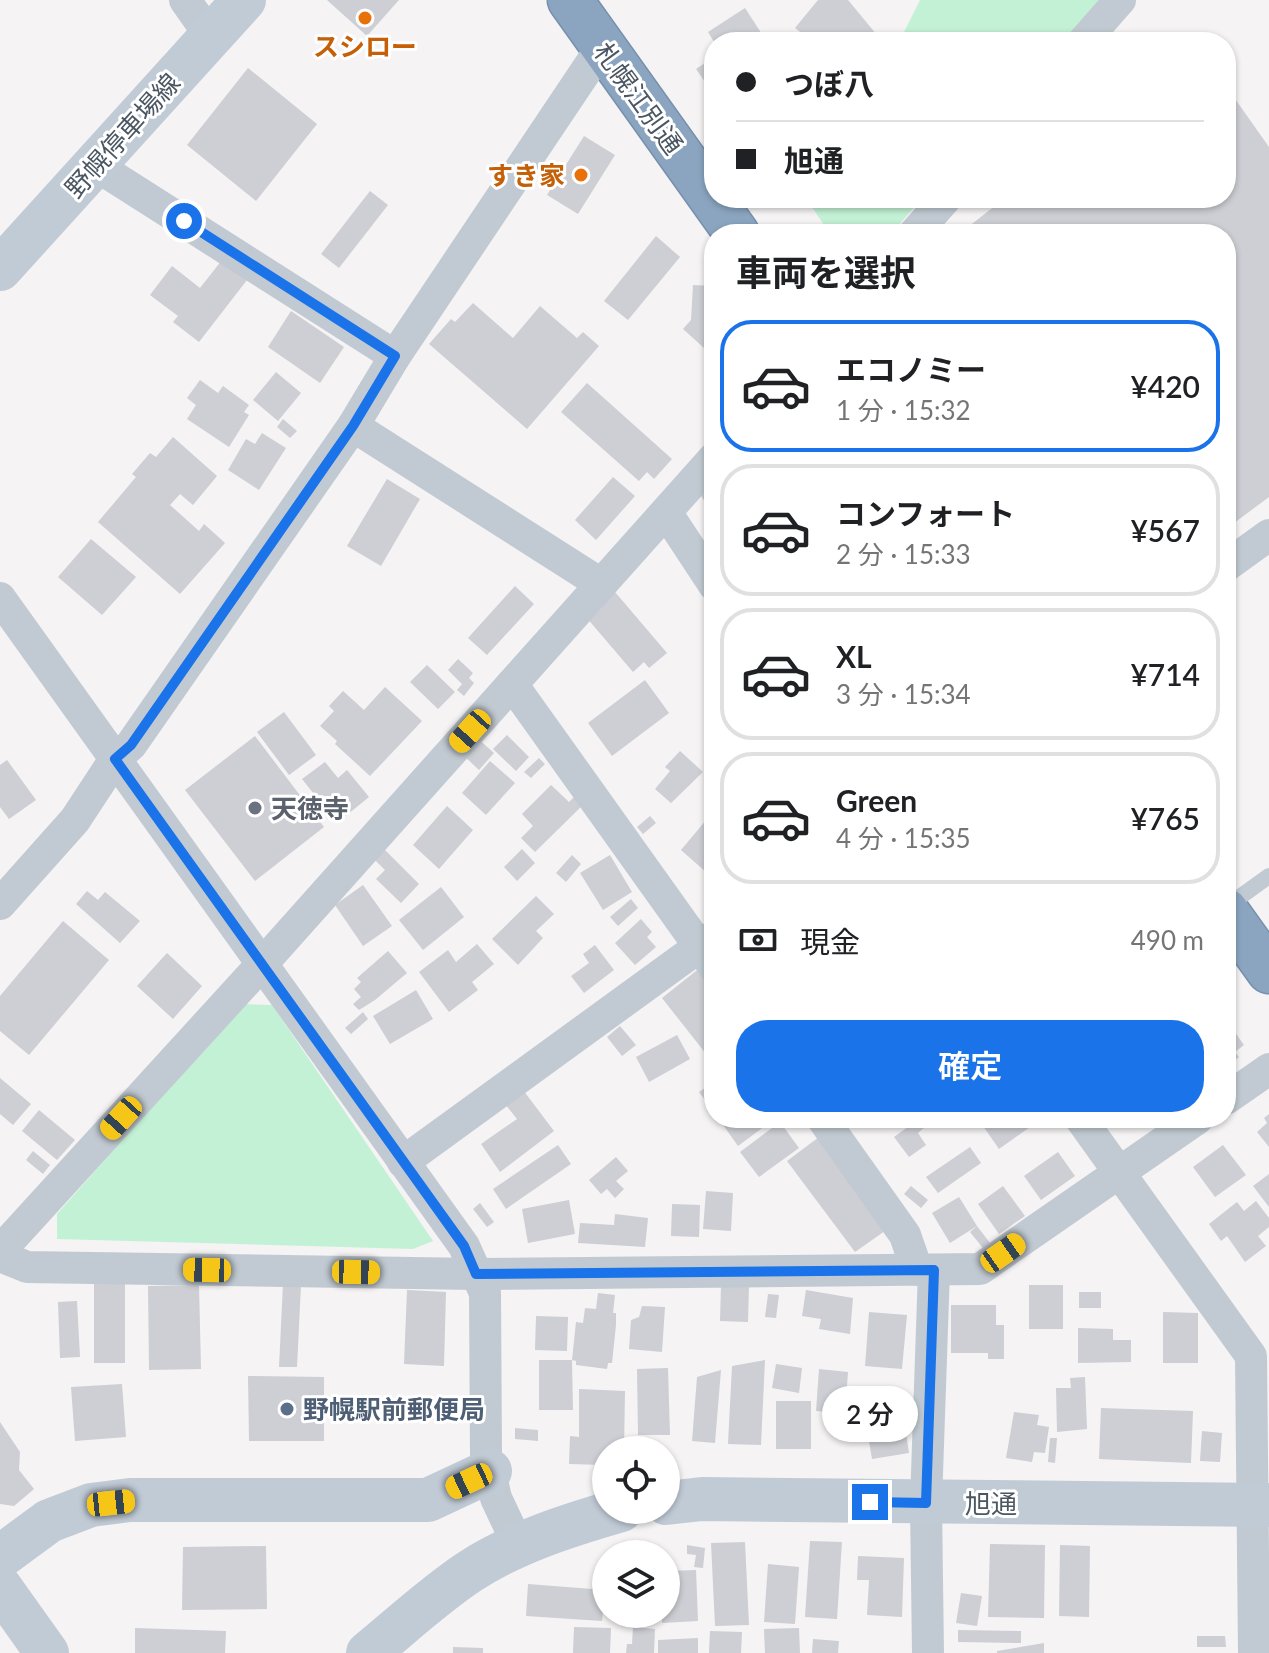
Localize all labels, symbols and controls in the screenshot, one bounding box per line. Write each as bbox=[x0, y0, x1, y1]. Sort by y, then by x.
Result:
marker: スシロー bbox=[356, 9, 374, 27]
place label: スシロー bbox=[313, 30, 417, 62]
street label: 札幌江別通 bbox=[588, 36, 690, 160]
text: つぼ八 bbox=[784, 65, 874, 101]
street label: 野幌停車場線 bbox=[58, 66, 186, 204]
text: 旭通 bbox=[784, 142, 844, 178]
place label: すき家 bbox=[487, 159, 565, 191]
marker: すき家 bbox=[572, 166, 590, 184]
route start bbox=[166, 203, 202, 239]
text: 車両を選択 bbox=[736, 250, 916, 294]
icon: car bbox=[740, 350, 812, 422]
text: エコノミー bbox=[836, 351, 986, 387]
text: ¥420 bbox=[1130, 368, 1200, 404]
text: 1 分 · 15:32 bbox=[836, 394, 971, 426]
icon: car bbox=[740, 494, 812, 566]
text: コンフォート bbox=[836, 495, 1015, 531]
text: ¥567 bbox=[1130, 512, 1200, 548]
text: 2 分 · 15:33 bbox=[836, 538, 971, 570]
icon: car bbox=[740, 638, 812, 710]
text: XL bbox=[836, 638, 872, 674]
text: ¥714 bbox=[1130, 656, 1200, 692]
text: 3 分 · 15:34 bbox=[836, 678, 971, 710]
car bbox=[445, 705, 495, 757]
icon: car bbox=[740, 782, 812, 854]
text: Green bbox=[836, 782, 917, 818]
place label: 天徳寺 bbox=[271, 792, 349, 824]
marker: 天徳寺 bbox=[246, 799, 264, 817]
text: ¥765 bbox=[1130, 800, 1200, 836]
text: 4 分 · 15:35 bbox=[836, 822, 971, 854]
icon: cash bbox=[736, 918, 780, 962]
text: 現金 bbox=[800, 923, 860, 959]
text: 490 m bbox=[1131, 924, 1204, 956]
button: 確定 bbox=[736, 1020, 1204, 1112]
car bbox=[96, 1092, 146, 1144]
car bbox=[976, 1229, 1030, 1277]
car bbox=[183, 1258, 231, 1282]
car bbox=[332, 1260, 380, 1284]
callout: 2 分 bbox=[822, 1386, 918, 1442]
place label: 野幌駅前郵便局 bbox=[303, 1393, 485, 1425]
text: 2 分 bbox=[846, 1398, 894, 1430]
marker: 野幌駅前郵便局 bbox=[278, 1400, 296, 1418]
map controls bbox=[592, 1436, 680, 1628]
button: locate bbox=[592, 1436, 680, 1524]
car bbox=[442, 1460, 496, 1502]
route end bbox=[852, 1484, 888, 1520]
street label: 旭通 bbox=[965, 1487, 1017, 1519]
car bbox=[86, 1489, 136, 1517]
button: layers bbox=[592, 1540, 680, 1628]

